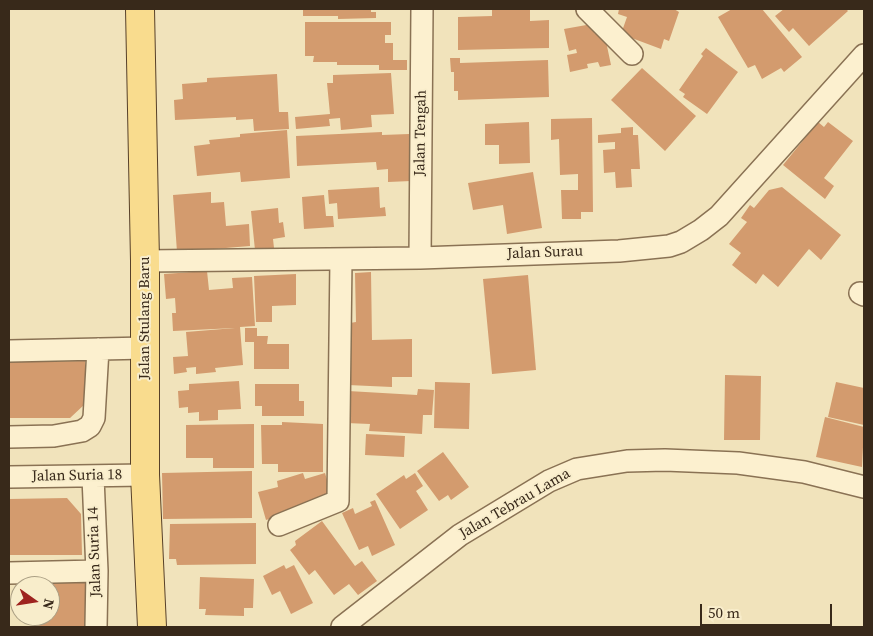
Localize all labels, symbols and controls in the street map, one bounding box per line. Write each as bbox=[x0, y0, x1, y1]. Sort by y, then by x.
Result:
street label: Jalan Tengah bbox=[411, 90, 431, 176]
street label: Jalan Surau bbox=[507, 243, 583, 263]
street label: Jalan Stulang Baru bbox=[136, 257, 154, 379]
street label: Jalan Tebrau Lama bbox=[456, 465, 574, 543]
street label: Jalan Suria 18 bbox=[32, 466, 122, 486]
street label: Jalan Suria 14 bbox=[84, 506, 106, 598]
north arrow bbox=[10, 576, 60, 626]
scale bar bbox=[703, 594, 836, 626]
text: N bbox=[38, 597, 60, 611]
text: 50 m bbox=[708, 602, 740, 623]

